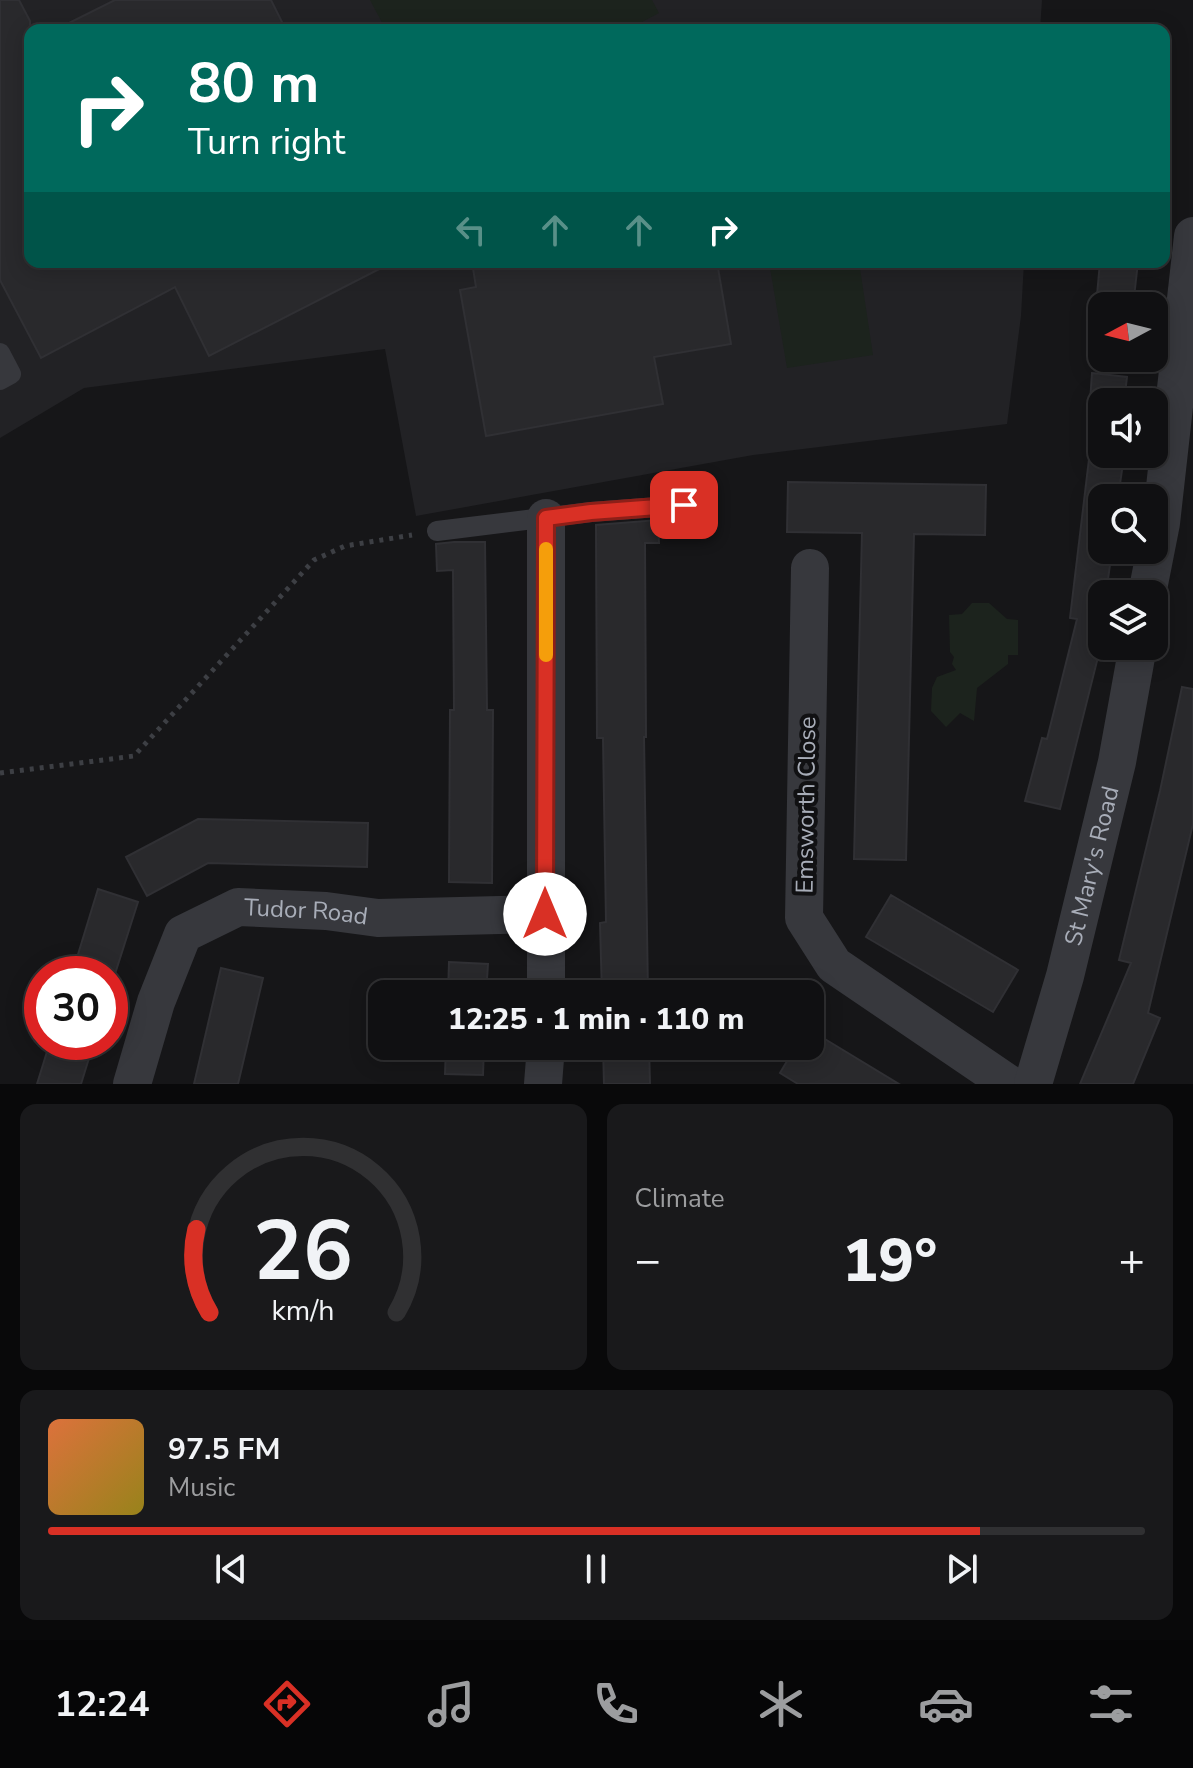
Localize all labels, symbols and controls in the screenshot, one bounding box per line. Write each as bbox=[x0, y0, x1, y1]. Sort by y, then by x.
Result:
text: 80 m bbox=[188, 45, 319, 122]
icon: right bbox=[56, 56, 160, 160]
text: Turn right bbox=[188, 118, 345, 167]
icon: left bbox=[449, 208, 493, 252]
icon: ahead bbox=[533, 208, 577, 252]
icon: ahead bbox=[617, 208, 661, 252]
icon: right bbox=[701, 208, 745, 252]
north arrow bbox=[1088, 292, 1168, 372]
map controls bbox=[1088, 292, 1168, 660]
button: sound bbox=[1088, 388, 1168, 468]
pin bbox=[650, 471, 718, 539]
icon: arrive bbox=[662, 483, 706, 527]
button: search bbox=[1088, 484, 1168, 564]
button: layers bbox=[1088, 580, 1168, 660]
street label: Emsworth Close bbox=[788, 716, 824, 894]
street label: St Mary's Road bbox=[1057, 783, 1127, 949]
position arrow bbox=[503, 872, 587, 956]
street label: Tudor Road bbox=[243, 891, 370, 932]
speed limit sign: 30 bbox=[24, 956, 128, 1060]
text: 12:25 · 1 min · 110 m bbox=[448, 999, 744, 1040]
text: Climate bbox=[635, 1181, 725, 1216]
text: 26 bbox=[253, 1195, 353, 1308]
text: 19° bbox=[842, 1220, 937, 1302]
text: − bbox=[635, 1231, 661, 1291]
text: + bbox=[1119, 1231, 1145, 1291]
text: km/h bbox=[272, 1291, 335, 1330]
text: 97.5 FM bbox=[168, 1429, 280, 1470]
text: Music bbox=[168, 1470, 235, 1505]
icon: previous bbox=[209, 1547, 253, 1591]
icon: pause bbox=[574, 1547, 618, 1591]
icon: next bbox=[940, 1547, 984, 1591]
icon: directions bbox=[259, 1676, 315, 1732]
icon: music bbox=[423, 1676, 479, 1732]
icon: phone bbox=[588, 1676, 644, 1732]
icon: climate bbox=[753, 1676, 809, 1732]
icon: car bbox=[918, 1676, 974, 1732]
icon: filters bbox=[1083, 1676, 1139, 1732]
text: 12:24 bbox=[54, 1680, 150, 1729]

